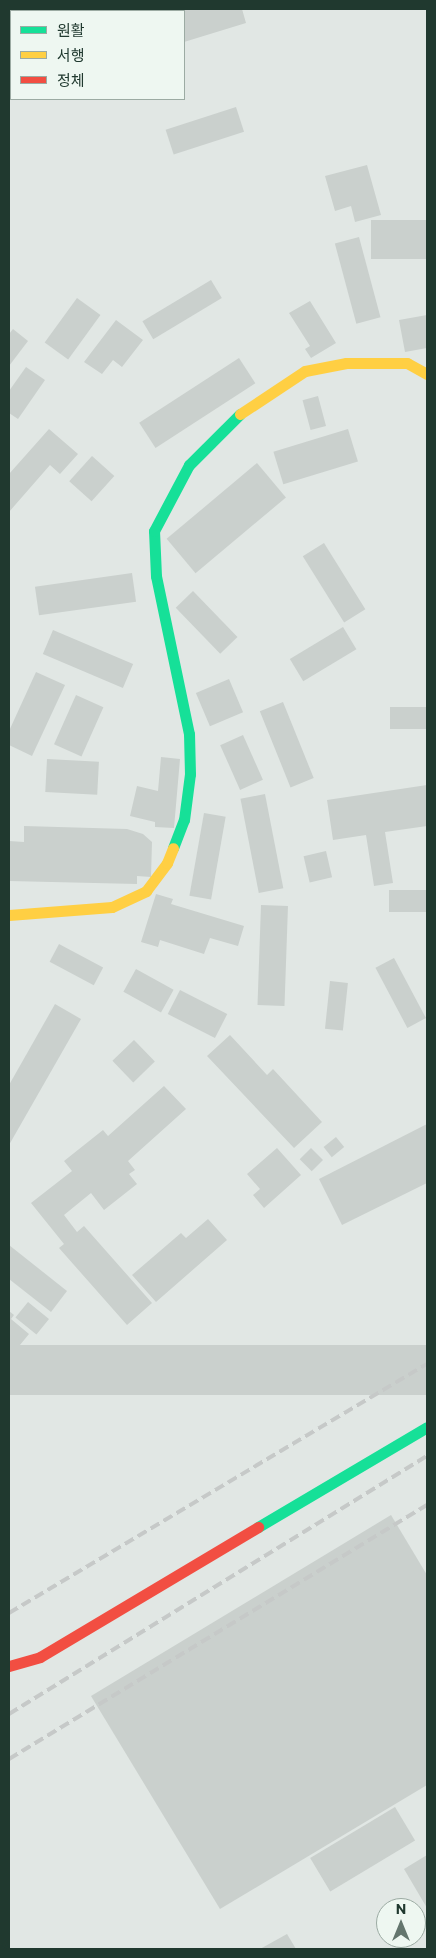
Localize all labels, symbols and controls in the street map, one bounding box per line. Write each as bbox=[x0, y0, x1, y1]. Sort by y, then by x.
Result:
legend bbox=[10, 10, 185, 100]
text: 원활 bbox=[57, 21, 85, 39]
text: 서행 bbox=[57, 46, 85, 64]
text: 정체 bbox=[57, 71, 85, 89]
north arrow bbox=[376, 1898, 426, 1948]
text: N bbox=[396, 1900, 406, 1917]

